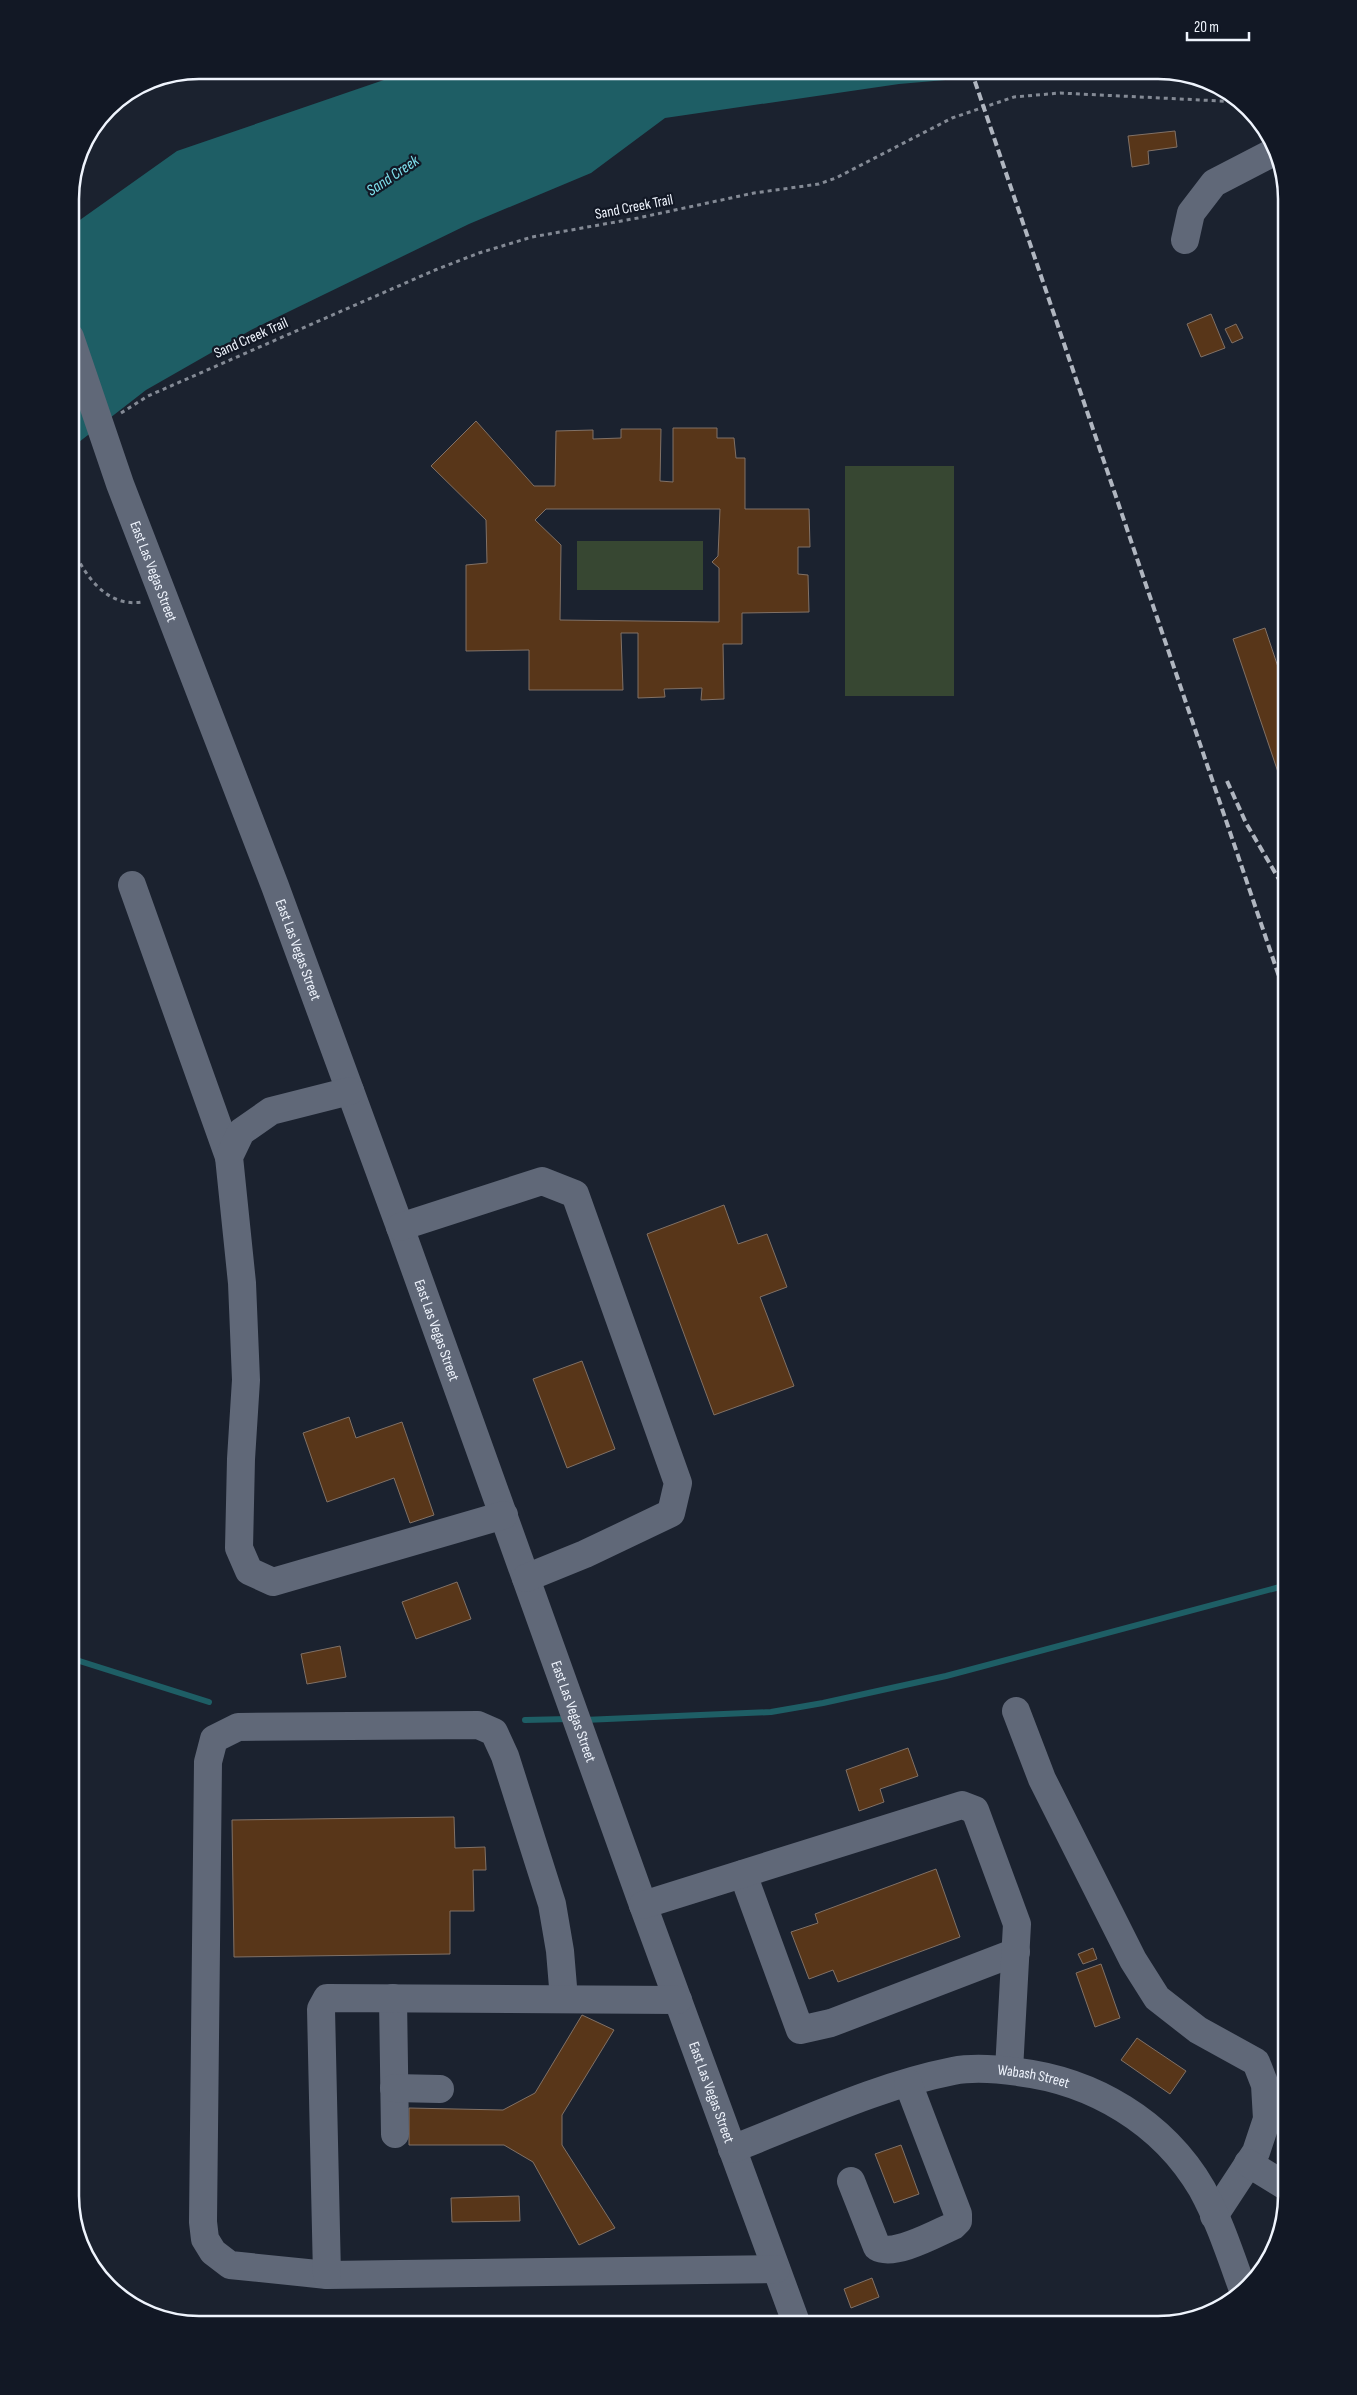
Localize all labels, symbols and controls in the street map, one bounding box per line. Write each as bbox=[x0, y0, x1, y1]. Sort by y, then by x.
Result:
scale bar bbox=[1187, 10, 1250, 42]
text: 20 m bbox=[1194, 18, 1219, 37]
water label: Sand Creek bbox=[363, 151, 424, 200]
street label: Sand Creek Trail bbox=[593, 190, 675, 224]
street label: Sand Creek Trail bbox=[211, 313, 291, 363]
street label: East Las Vegas Street bbox=[126, 518, 182, 625]
street label: East Las Vegas Street bbox=[271, 896, 326, 1003]
street label: East Las Vegas Street bbox=[410, 1277, 464, 1384]
street label: East Las Vegas Street bbox=[547, 1658, 601, 1765]
street label: East Las Vegas Street bbox=[684, 2039, 739, 2146]
street label: Wabash Street bbox=[997, 2060, 1073, 2093]

